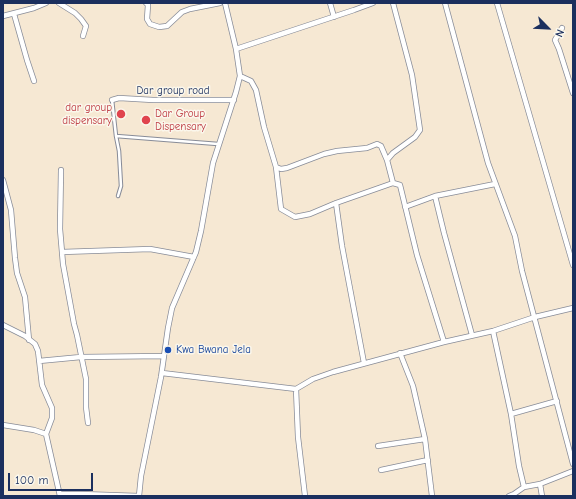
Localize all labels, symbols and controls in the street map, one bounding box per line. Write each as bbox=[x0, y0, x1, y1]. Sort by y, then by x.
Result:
north arrow bbox=[528, 8, 568, 48]
text: N bbox=[552, 27, 567, 39]
street label: Dar group road bbox=[136, 84, 210, 98]
place label: dar group dispensary bbox=[62, 101, 112, 127]
place label: Dar Group Dispensary bbox=[155, 107, 206, 133]
marker: dar group dispensary bbox=[115, 108, 127, 120]
marker: Dar Group Dispensary bbox=[140, 114, 152, 126]
place label: Kwa Bwana Jela bbox=[176, 343, 251, 357]
marker: Kwa Bwana Jela bbox=[163, 345, 173, 355]
scale bar bbox=[10, 465, 95, 491]
text: 100 m bbox=[15, 473, 48, 487]

